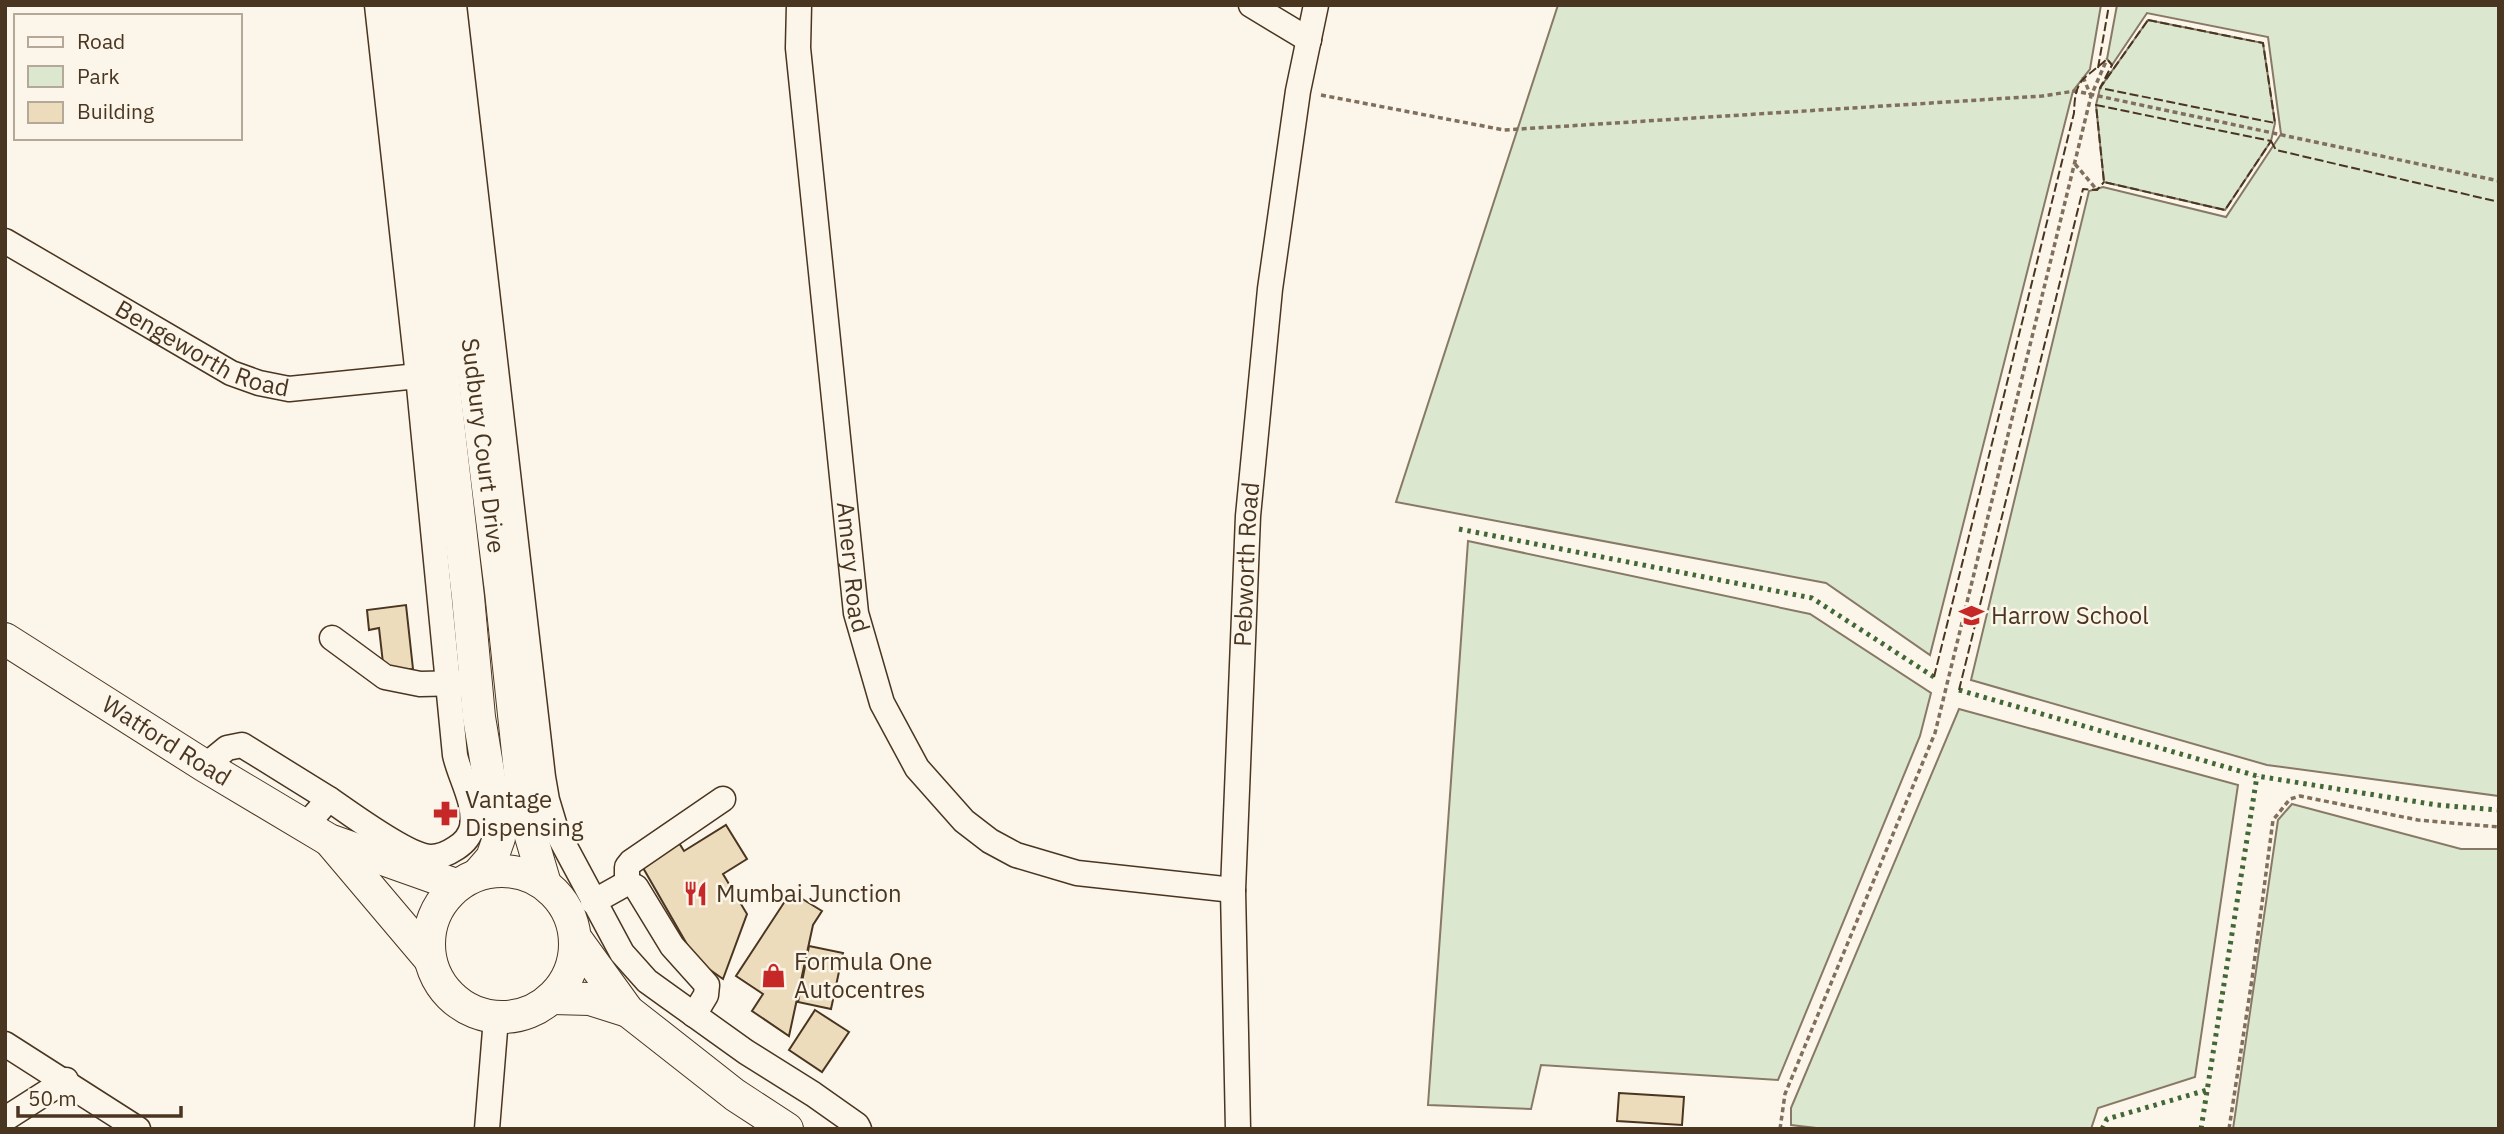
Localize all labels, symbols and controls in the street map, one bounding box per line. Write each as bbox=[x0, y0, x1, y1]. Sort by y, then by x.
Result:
legend bbox=[14, 14, 242, 140]
text: Road bbox=[77, 27, 125, 55]
text: Park bbox=[77, 62, 120, 90]
text: Building bbox=[77, 97, 154, 125]
street label: Bengeworth Road bbox=[110, 292, 292, 404]
street label: Sudbury Court Drive bbox=[455, 336, 513, 555]
street label: Pebworth Road bbox=[1226, 481, 1266, 647]
street label: Amery Road bbox=[830, 500, 878, 636]
place label: Harrow School bbox=[1991, 599, 2149, 631]
school or university icon: Harrow School bbox=[1957, 602, 1985, 630]
street label: Watford Road bbox=[96, 688, 237, 793]
place label: Vantage Dispensing bbox=[465, 783, 584, 843]
pharmacy icon: Vantage Dispensing bbox=[431, 800, 459, 828]
place label: Mumbai Junction bbox=[716, 877, 902, 909]
restaurant icon: Mumbai Junction bbox=[682, 880, 710, 908]
place label: Formula One Autocentres bbox=[794, 945, 932, 1005]
shop icon: Formula One Autocentres bbox=[760, 962, 788, 990]
scale bar bbox=[18, 1074, 180, 1118]
text: 50 m bbox=[28, 1084, 77, 1112]

